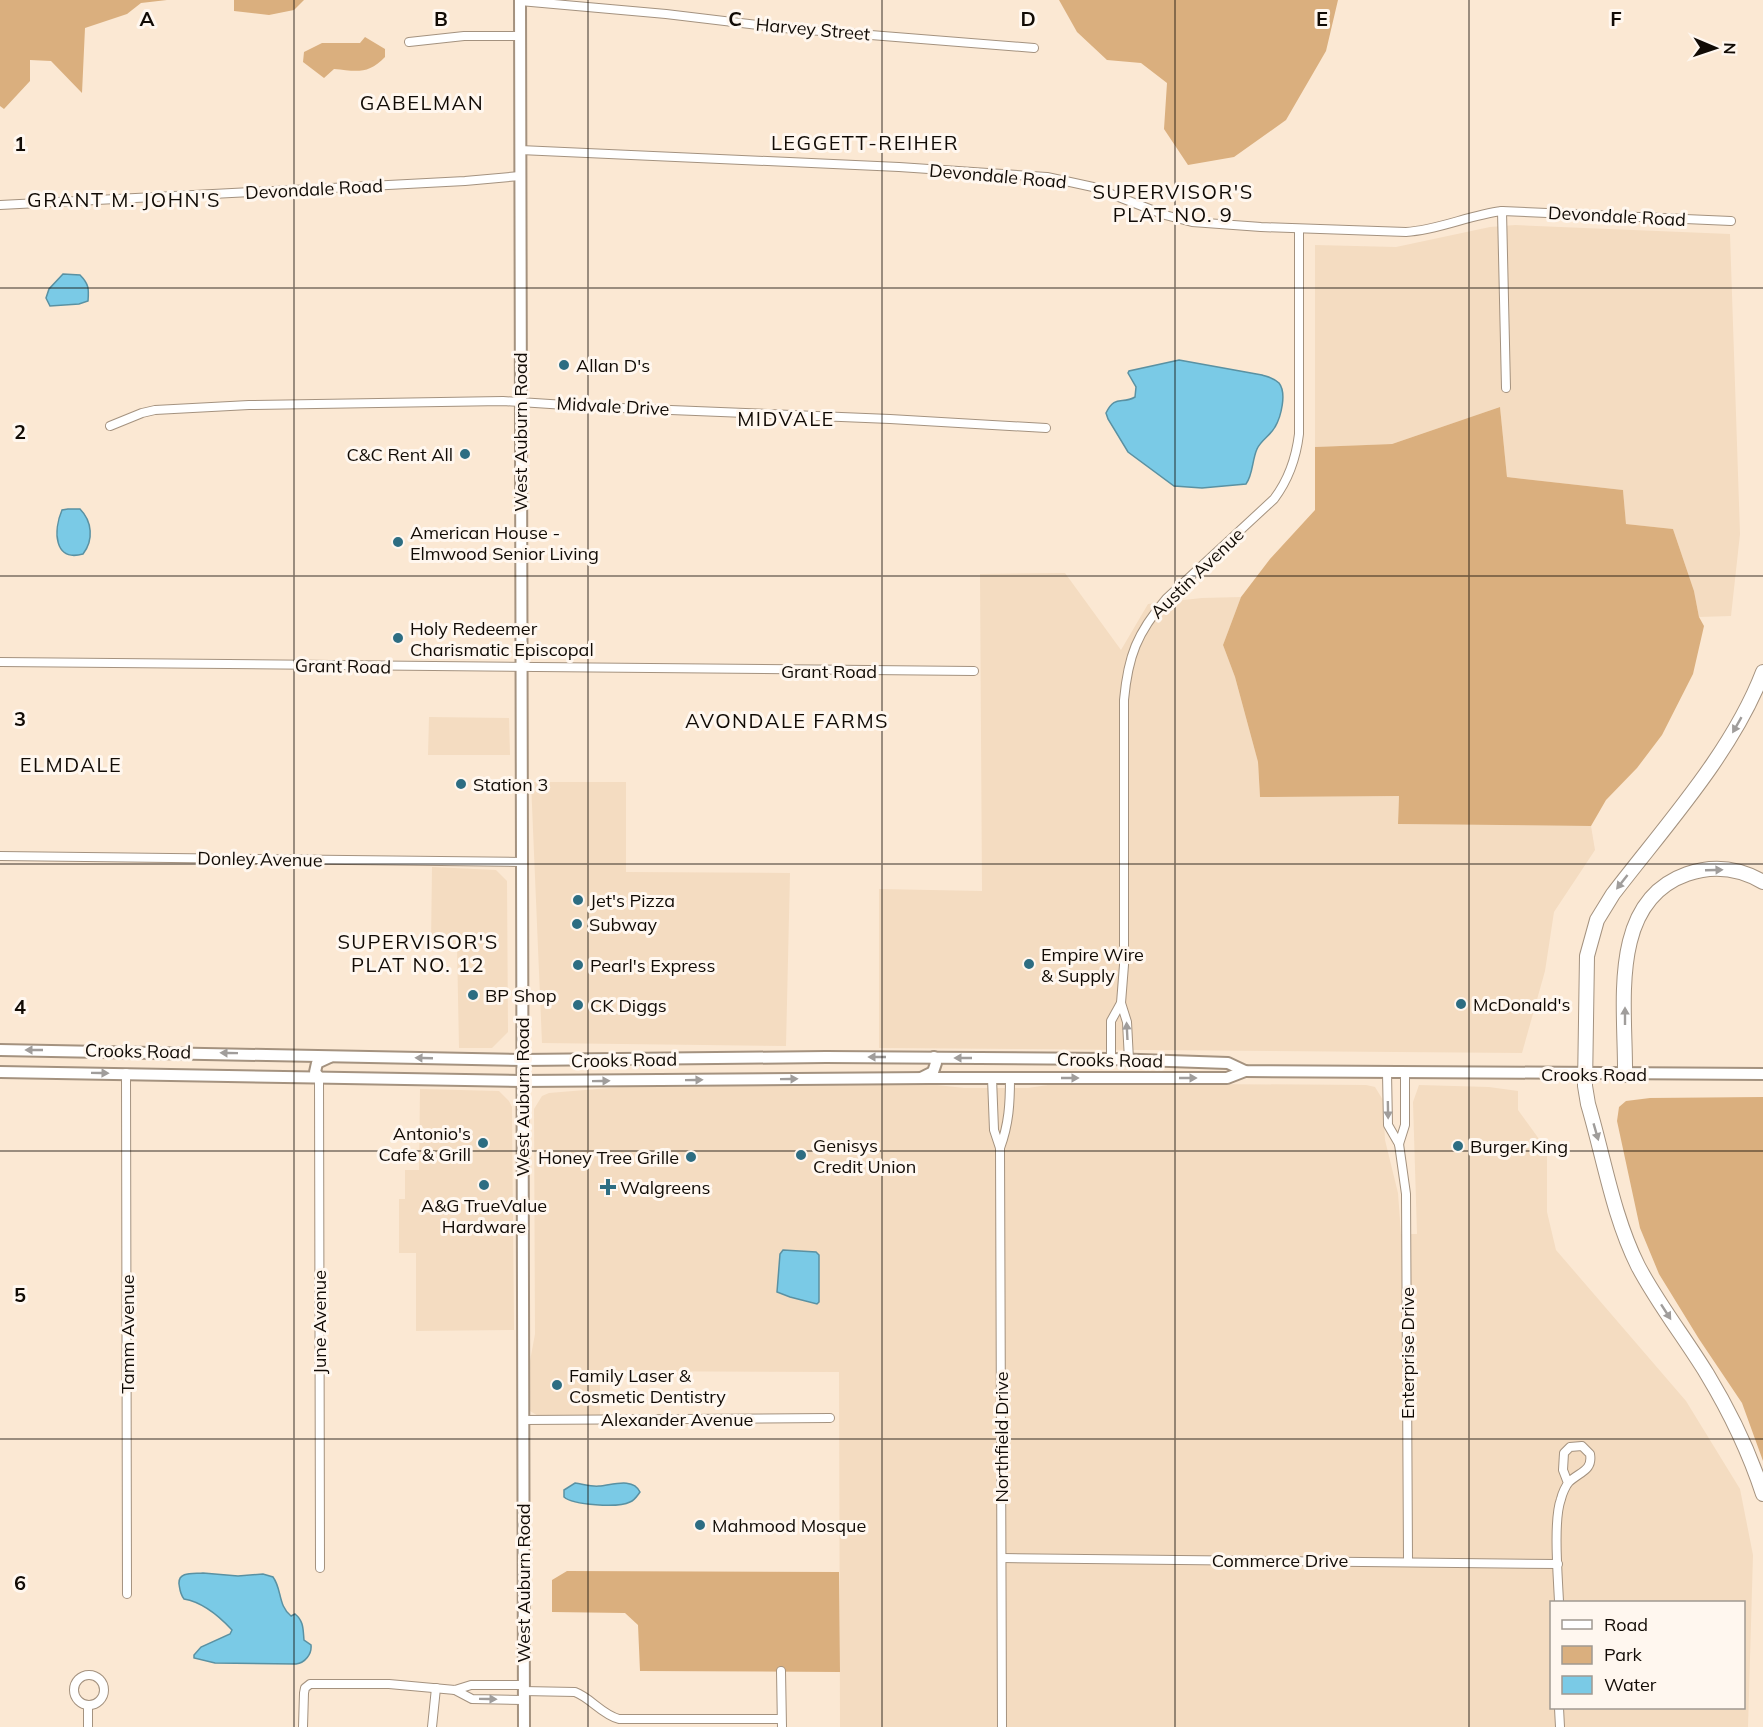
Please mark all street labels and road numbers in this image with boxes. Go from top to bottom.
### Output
street label: Harvey Street [755,13,871,45]
street label: Devondale Road [928,159,1068,193]
street label: Devondale Road [245,174,383,204]
street label: Devondale Road [1548,201,1686,231]
street label: West Auburn Road [509,352,532,512]
street label: Midvale Drive [556,392,670,420]
street label: Austin Avenue [1145,523,1249,623]
street label: Grant Road [295,654,391,678]
street label: Grant Road [781,660,877,683]
street label: Donley Avenue [197,846,323,872]
street label: West Auburn Road [511,1017,534,1177]
street label: Crooks Road [85,1039,191,1063]
street label: Crooks Road [571,1048,677,1072]
street label: Crooks Road [1057,1048,1163,1072]
street label: Crooks Road [1541,1063,1647,1086]
street label: June Avenue [308,1270,331,1374]
street label: Tamm Avenue [116,1274,139,1394]
street label: Enterprise Drive [1396,1287,1419,1419]
street label: Northfield Drive [990,1372,1013,1502]
street label: Alexander Avenue [601,1408,753,1431]
street label: West Auburn Road [512,1503,535,1663]
street label: Commerce Drive [1212,1549,1348,1572]

